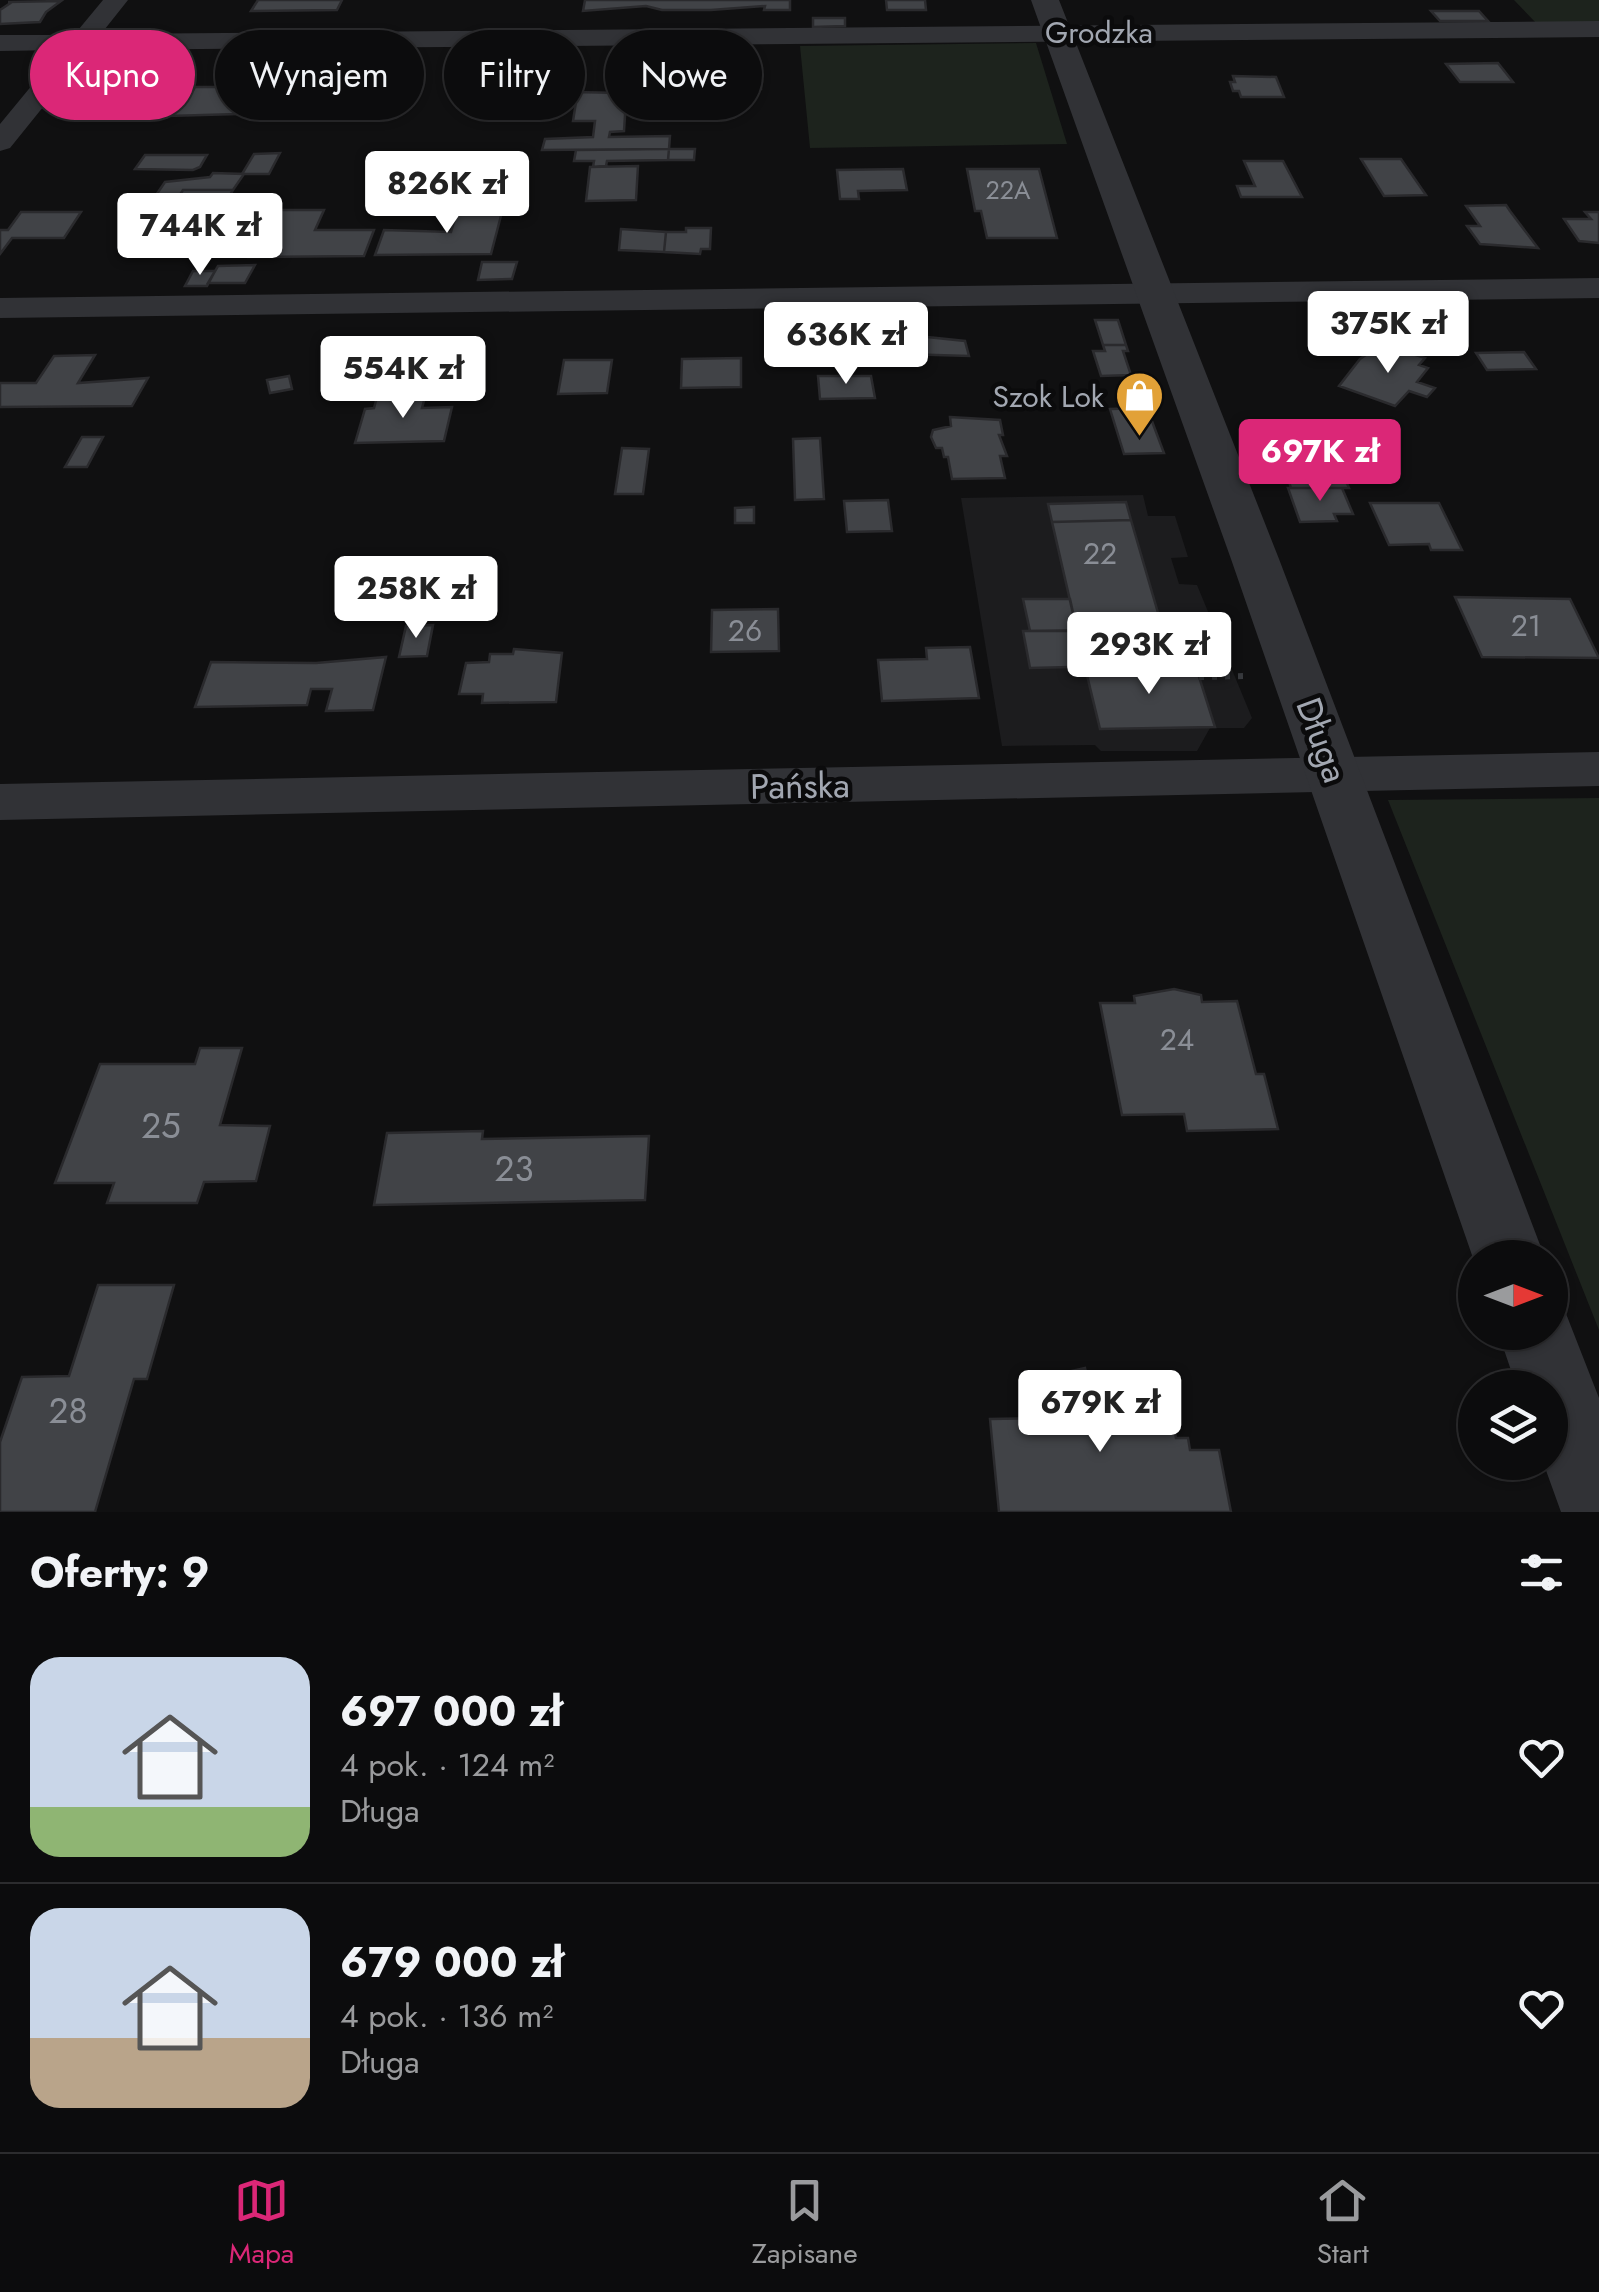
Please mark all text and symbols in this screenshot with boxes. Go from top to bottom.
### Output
street label: Grodzka [1045,11,1153,54]
chip: Kupno [30,30,195,120]
chip: Wynajem [215,30,424,120]
chip: Filtry [444,30,585,120]
chip: Nowe [605,30,762,120]
pin: 826K zł [355,151,539,236]
text: 826K zł [387,160,507,206]
house number: 22A [986,172,1031,208]
pin: 744K zł [108,193,292,278]
text: 744K zł [139,202,261,248]
pin: 375K zł [1296,291,1480,376]
text: 375K zł [1330,300,1446,346]
pin: 636K zł [754,302,938,387]
text: 636K zł [786,311,906,357]
pin: 554K zł [311,336,495,421]
text: 554K zł [343,345,463,391]
shop icon: Szok Lok [1113,370,1165,438]
place label: Szok Lok [993,375,1105,418]
pin: 697K zł [1228,419,1412,504]
text: 697K zł [1261,428,1379,474]
house number: 22 [1083,532,1117,575]
pin: 258K zł [324,556,508,641]
text: 258K zł [356,565,476,611]
house number: 21 [1511,604,1541,647]
house number: 26 [728,609,762,652]
pin: 293K zł [1057,612,1241,697]
text: 293K zł [1089,621,1209,667]
street label: Długa [1284,691,1360,789]
street label: Pańska [750,760,850,812]
house number: 24 [1160,1018,1194,1061]
house number: 25 [141,1101,181,1151]
house number: 23 [494,1144,534,1194]
north arrow [1458,1240,1568,1350]
map controls [1458,1240,1568,1480]
pin: 679K zł [1008,1370,1192,1455]
button: layers [1458,1370,1568,1480]
text: 679K zł [1040,1379,1160,1425]
house number: 28 [48,1386,88,1436]
text: Oferty: 9 [30,1542,210,1603]
icon: filters [1514,1545,1569,1600]
text: 697 000 zł [340,1681,562,1742]
icon: home [110,1697,230,1817]
icon: heart [1514,1730,1569,1785]
text: 4 pok. · 124 m² [340,1742,554,1788]
text: Długa [340,1788,420,1834]
text: 679 000 zł [340,1932,563,1993]
icon: home [110,1948,230,2068]
icon: heart [1514,1981,1569,2036]
text: 4 pok. · 136 m² [340,1993,553,2039]
text: Długa [340,2039,420,2085]
tab: Mapa [229,2173,294,2274]
tab: Zapisane [752,2173,858,2274]
tab: Start [1315,2173,1370,2274]

